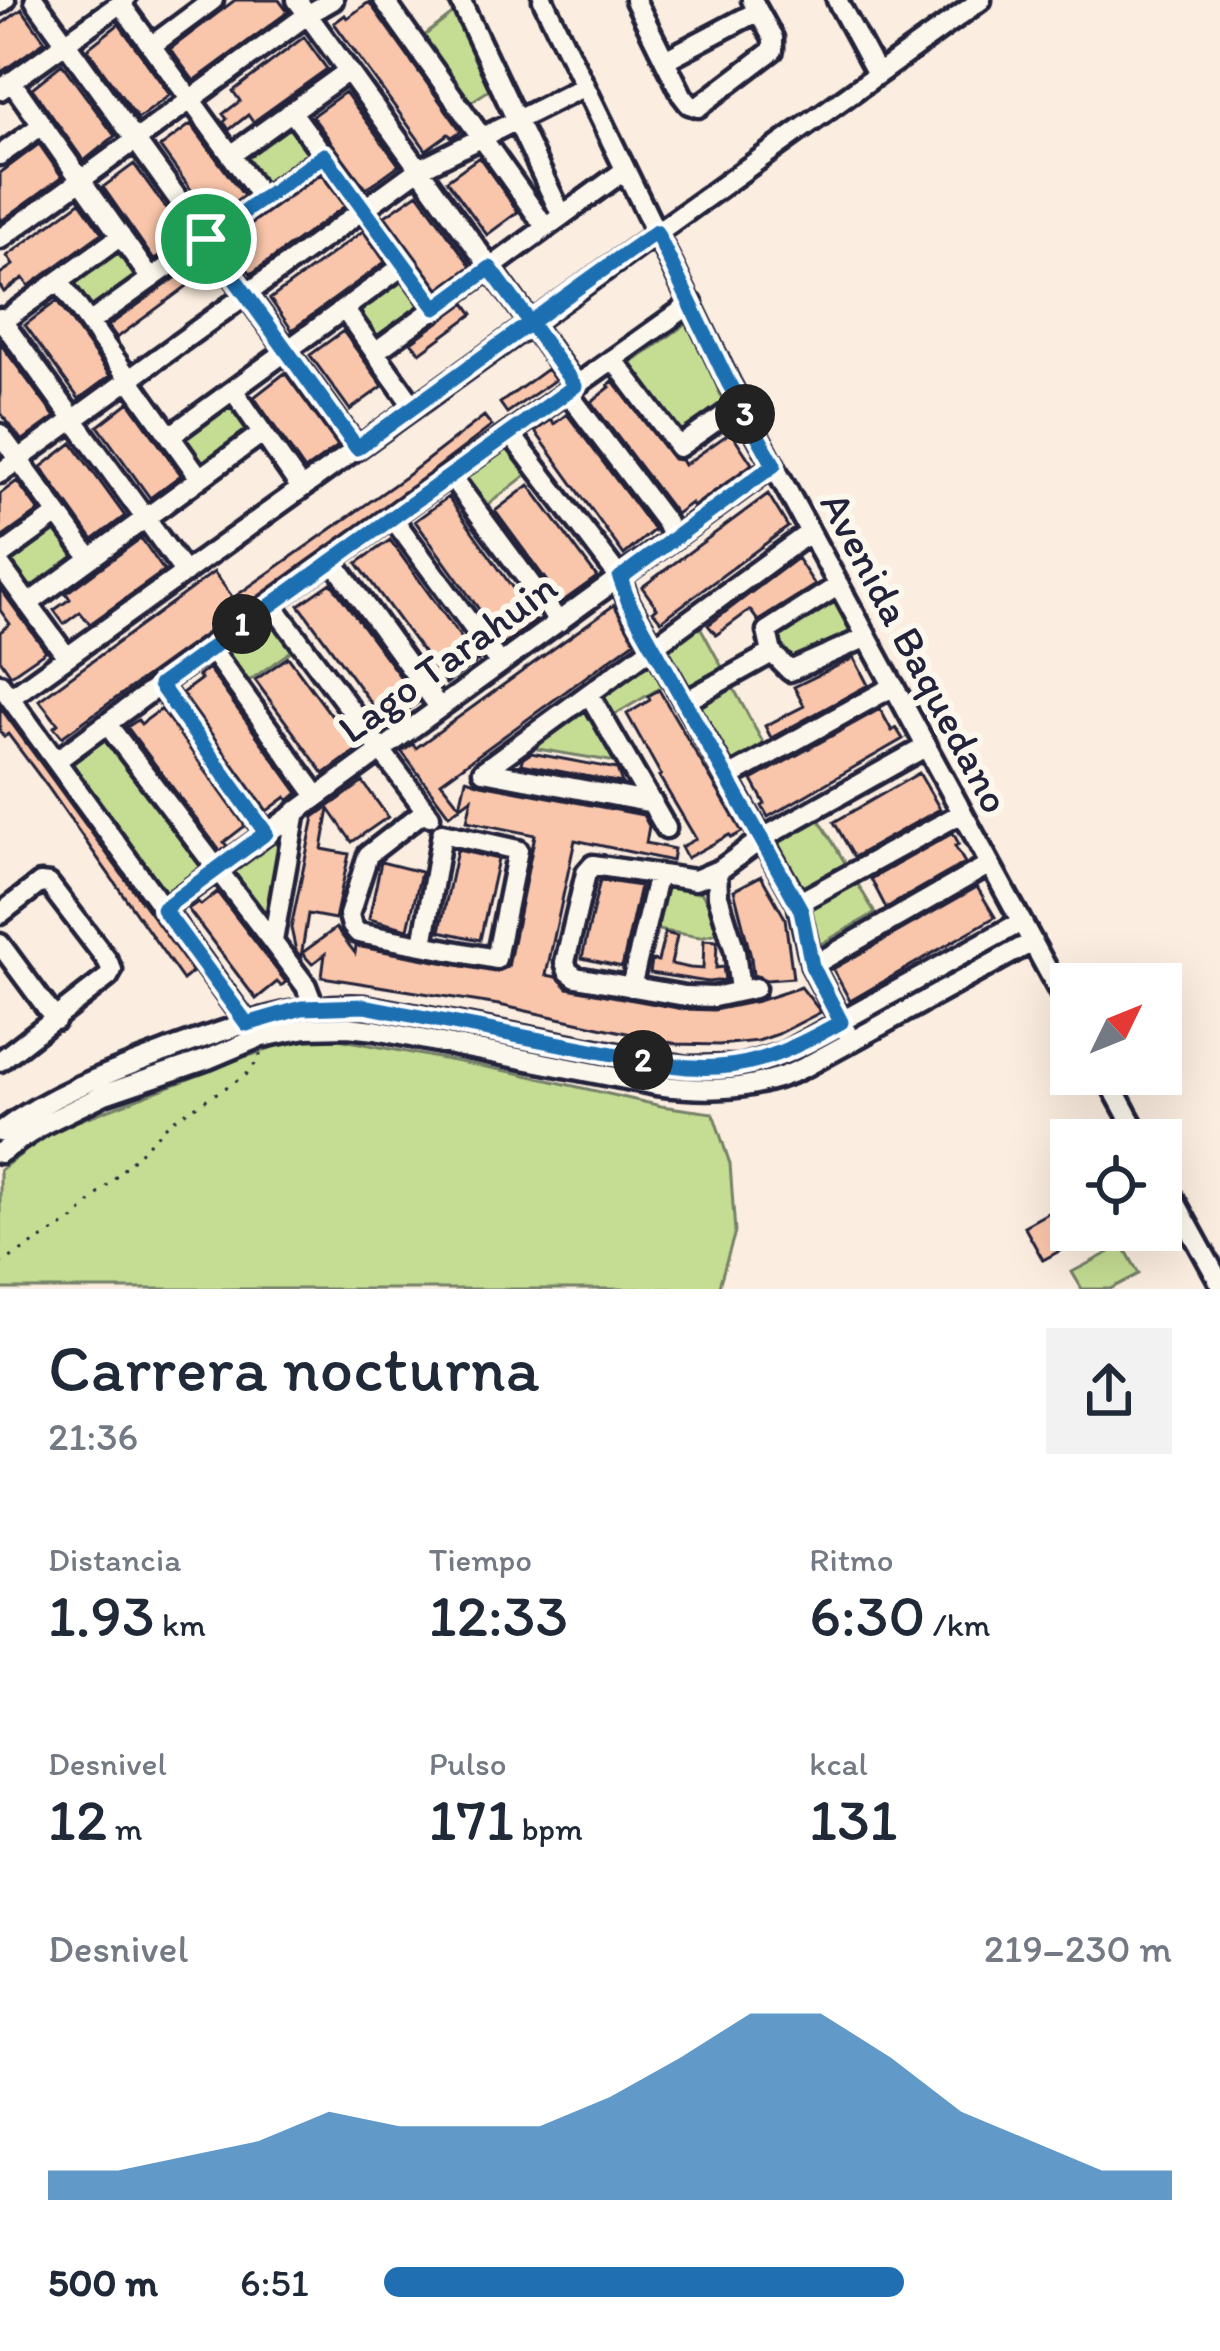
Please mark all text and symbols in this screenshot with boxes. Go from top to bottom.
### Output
pin [155,188,257,290]
icon: arrive [173,206,239,272]
pin: 3 [715,384,775,444]
text: 3 [736,394,754,433]
street label: Avenida Baquedano [809,483,1022,821]
street label: Lago Tarahuin [328,561,567,754]
pin: 1 [212,594,272,654]
text: 1 [234,604,250,643]
north arrow [1050,963,1182,1095]
map controls [1050,963,1182,1251]
pin: 2 [613,1030,673,1090]
text: 2 [634,1040,652,1079]
button: locate [1050,1119,1182,1251]
text: Carrera nocturna [48,1328,540,1408]
button: share [1046,1328,1172,1454]
text: 21:36 [48,1413,138,1460]
text: Distancia [48,1540,181,1579]
text: Tiempo [429,1540,532,1579]
text: Ritmo [809,1540,893,1579]
text: 1.93 [48,1579,155,1651]
text: 12:33 [429,1579,568,1651]
text: 6:30 [809,1579,925,1651]
text: km [155,1605,206,1644]
text: /km [925,1605,990,1644]
text: Desnivel [48,1744,167,1783]
text: Pulso [429,1744,507,1783]
text: kcal [809,1744,868,1783]
text: 12 [48,1783,107,1855]
text: 171 [429,1783,514,1855]
text: 131 [809,1783,898,1855]
text: m [107,1809,143,1848]
text: bpm [514,1809,583,1848]
text: Desnivel [48,1925,188,1972]
text: 219–230 m [984,1925,1172,1972]
text: 500 m [48,2259,158,2306]
text: 6:51 [240,2259,309,2306]

